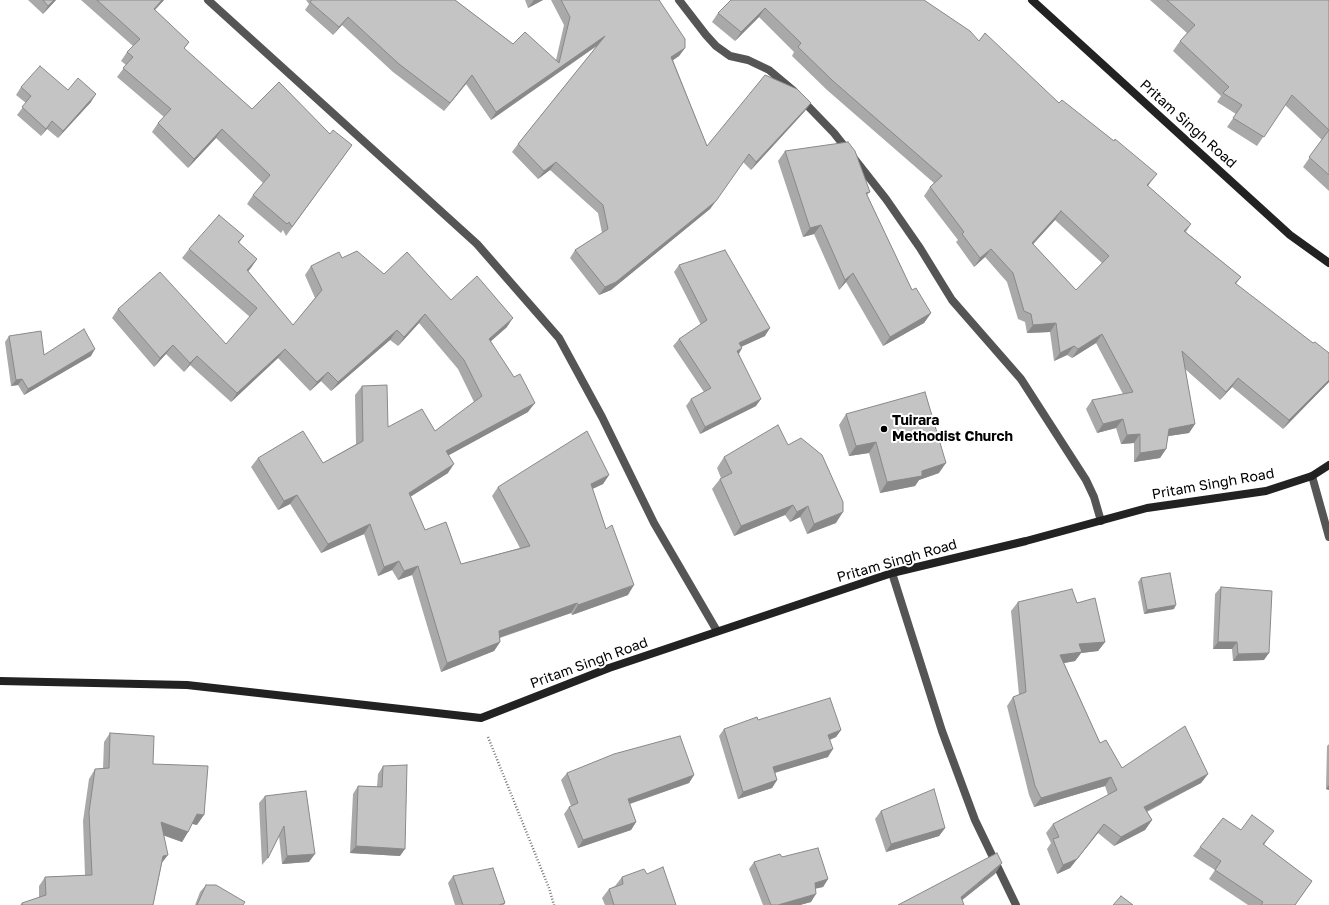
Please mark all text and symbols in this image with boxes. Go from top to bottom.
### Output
street label: Pritam Singh Road [1136,76,1240,172]
place label: Tuirara Methodist Church [892,413,1013,446]
marker: Tuirara Methodist Church [879,424,889,434]
street label: Pritam Singh Road [1150,465,1276,503]
street label: Pritam Singh Road [835,536,959,586]
street label: Pritam Singh Road [528,634,650,692]

